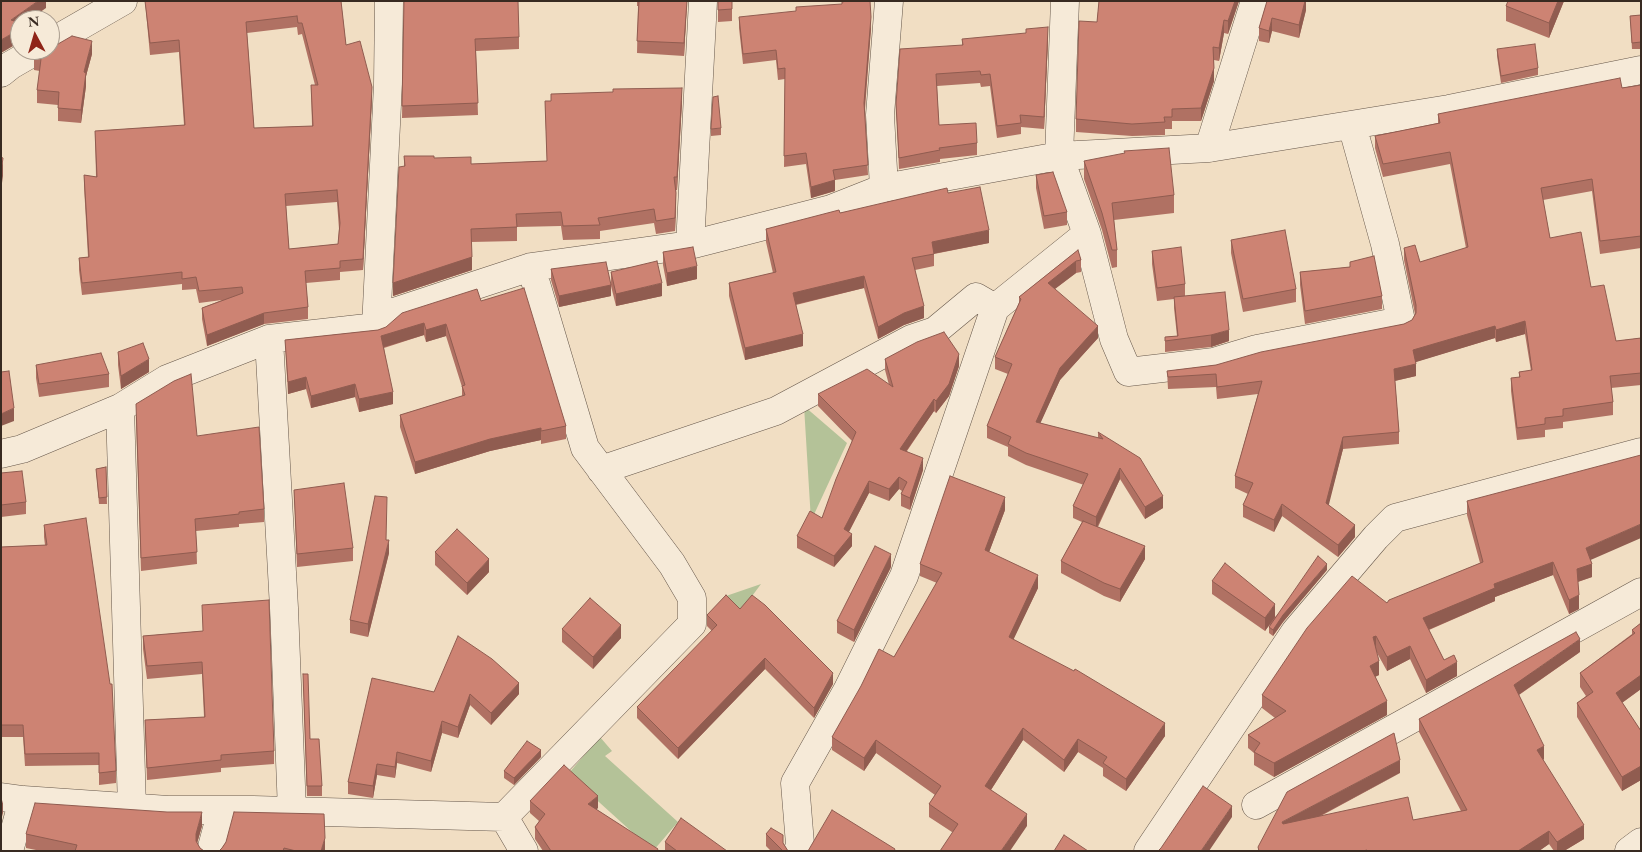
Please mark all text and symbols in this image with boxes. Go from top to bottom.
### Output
north arrow [10,10,60,60]
text: N [27,12,40,31]

